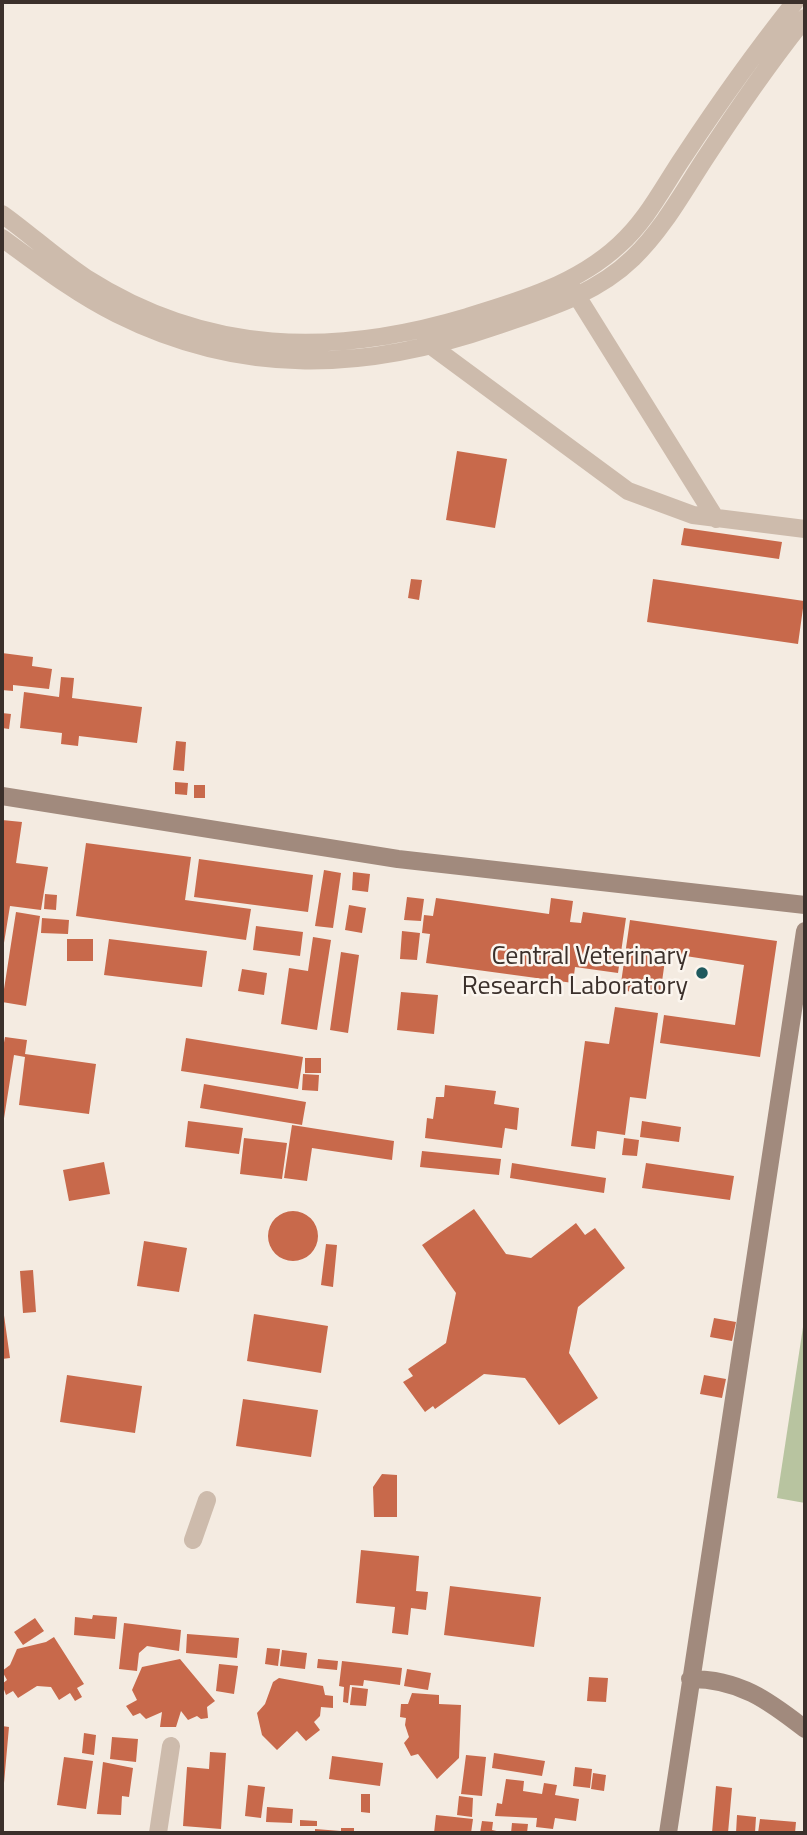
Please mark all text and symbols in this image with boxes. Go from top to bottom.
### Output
place label: Central Veterinary Research Laboratory [462,942,688,1004]
marker: Central Veterinary Research Laboratory [694,965,710,981]

